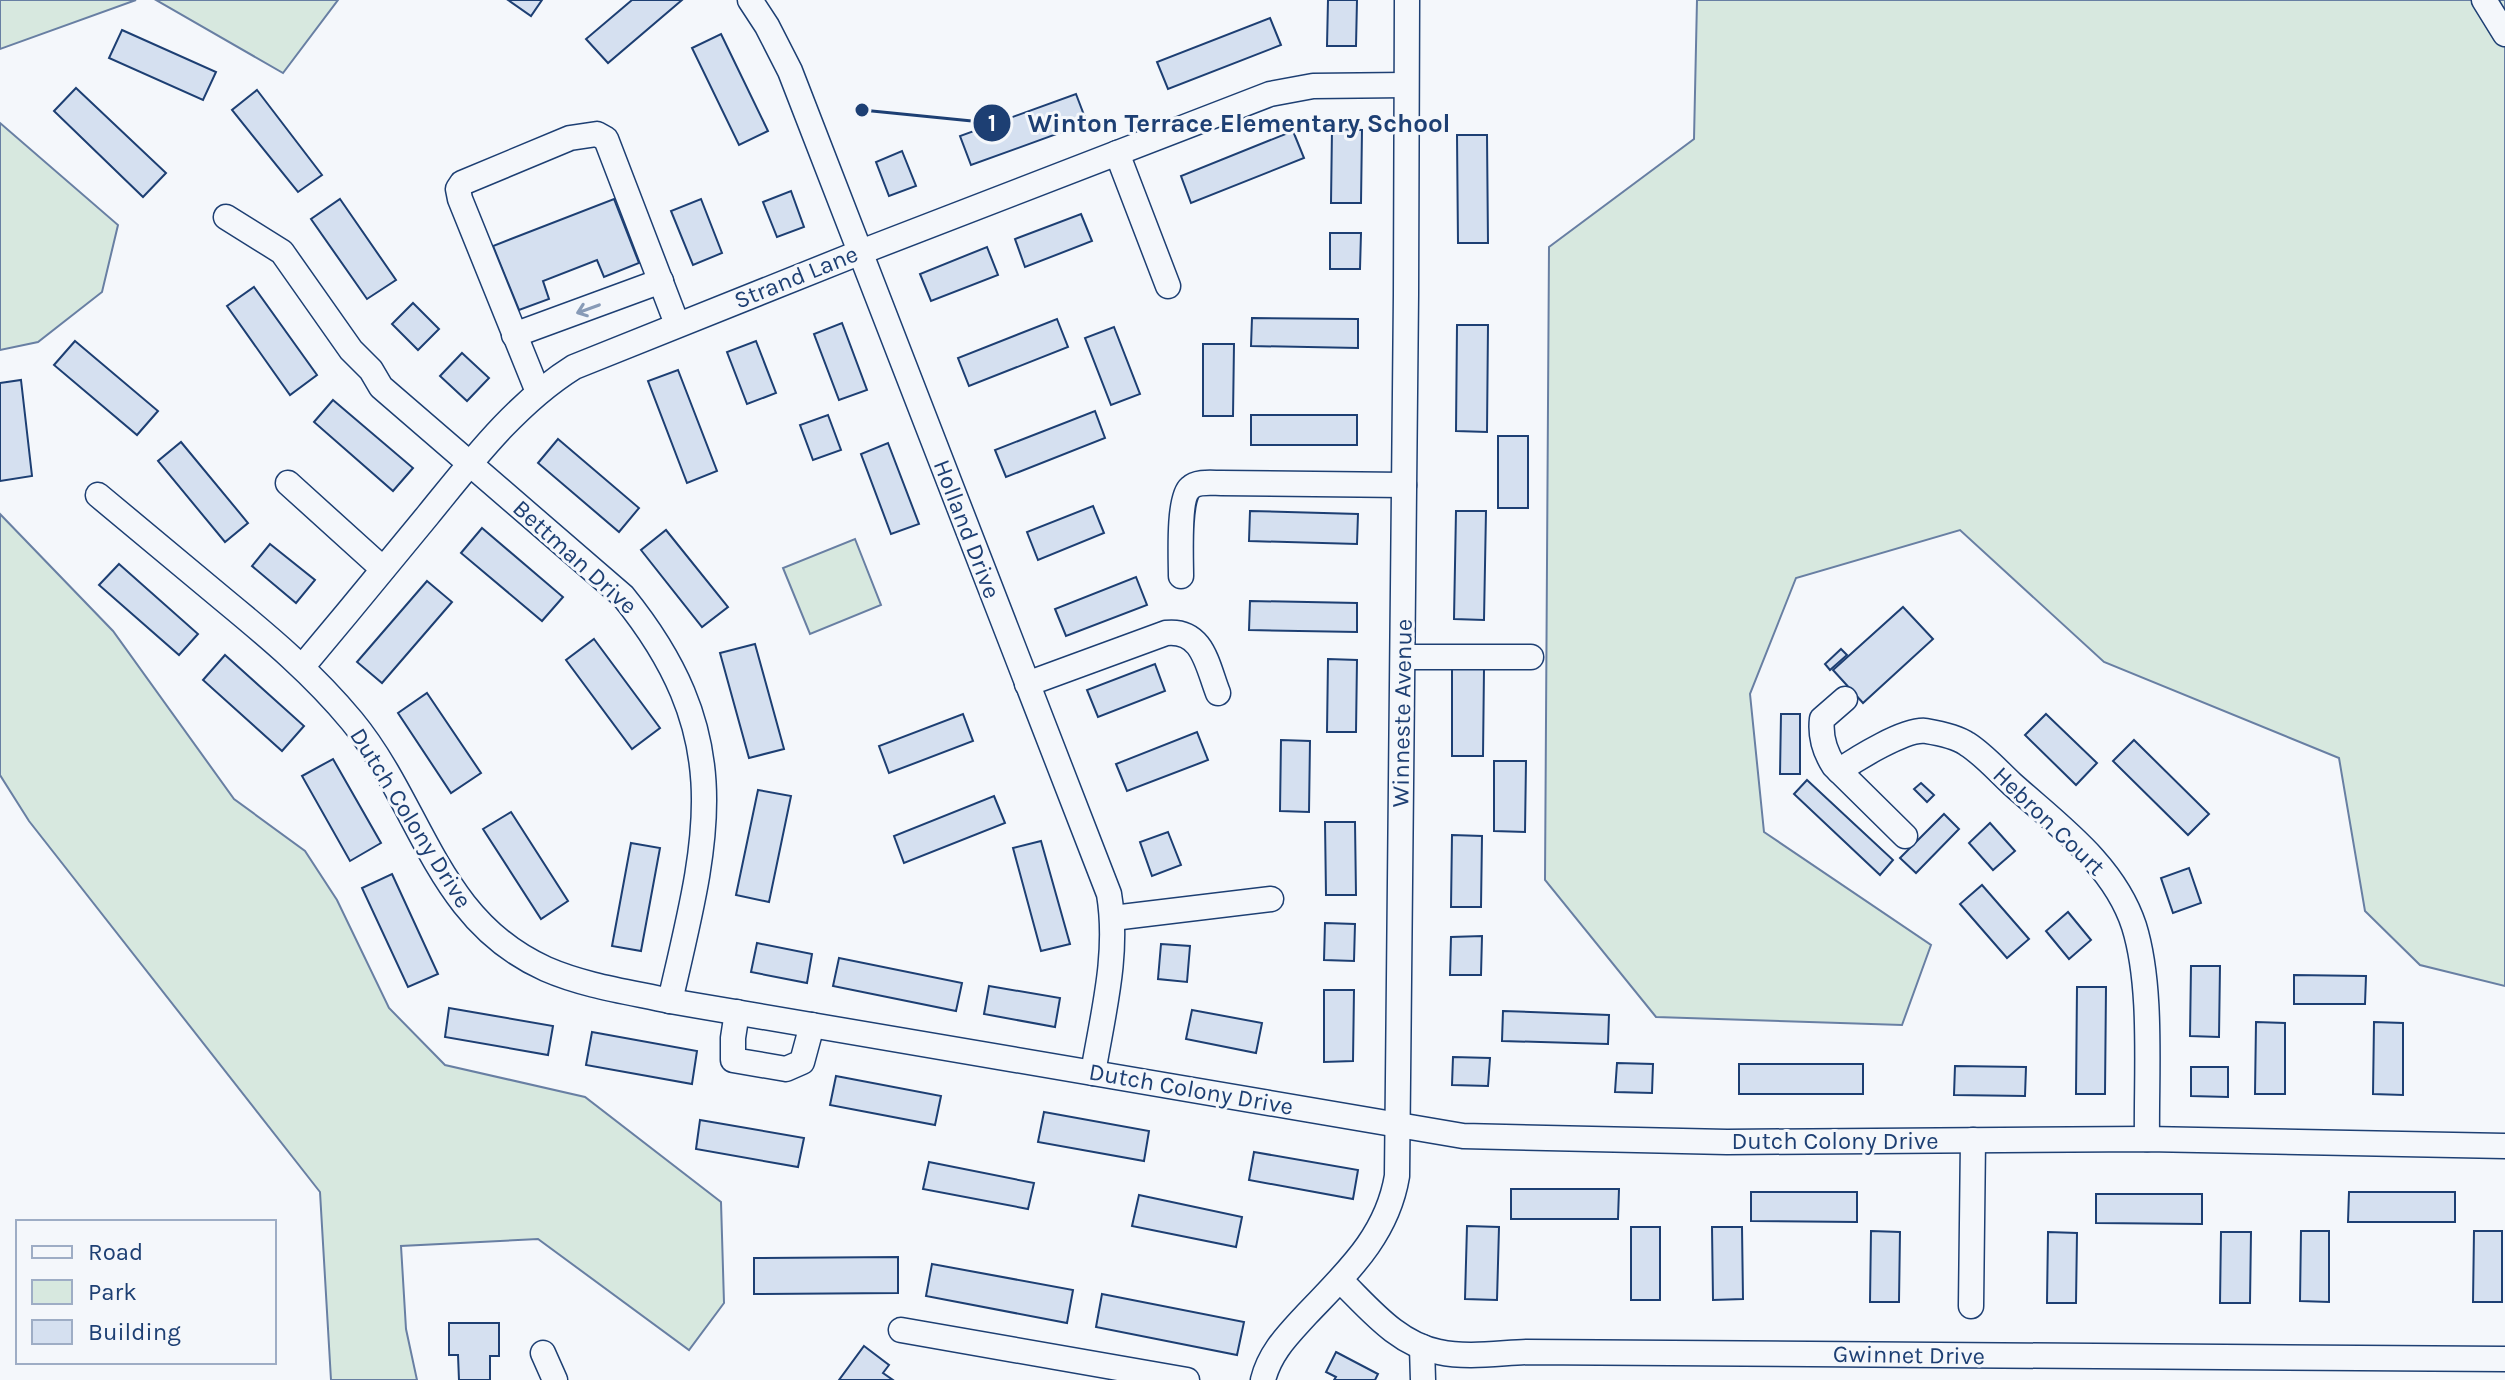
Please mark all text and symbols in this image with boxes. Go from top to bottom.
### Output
callout: Winton Terrace Elementary School [972,98,1467,148]
text: Winton Terrace Elementary School [1027,108,1451,139]
text: 1 [988,109,996,137]
street label: Strand Lane [730,239,862,315]
one-way arrow [576,303,601,317]
street label: Holland Drive [928,456,1006,602]
street label: Bettman Drive [507,494,643,620]
street label: Winneste Avenue [1386,618,1418,808]
street label: Dutch Colony Drive [344,723,478,913]
street label: Hebron Court [1987,761,2111,881]
street label: Dutch Colony Drive [1087,1057,1295,1121]
street label: Dutch Colony Drive [1731,1127,1939,1155]
legend [16,1220,276,1364]
text: Road [88,1238,143,1266]
text: Park [88,1278,137,1306]
text: Building [88,1318,181,1346]
street label: Gwinnet Drive [1833,1340,1985,1370]

